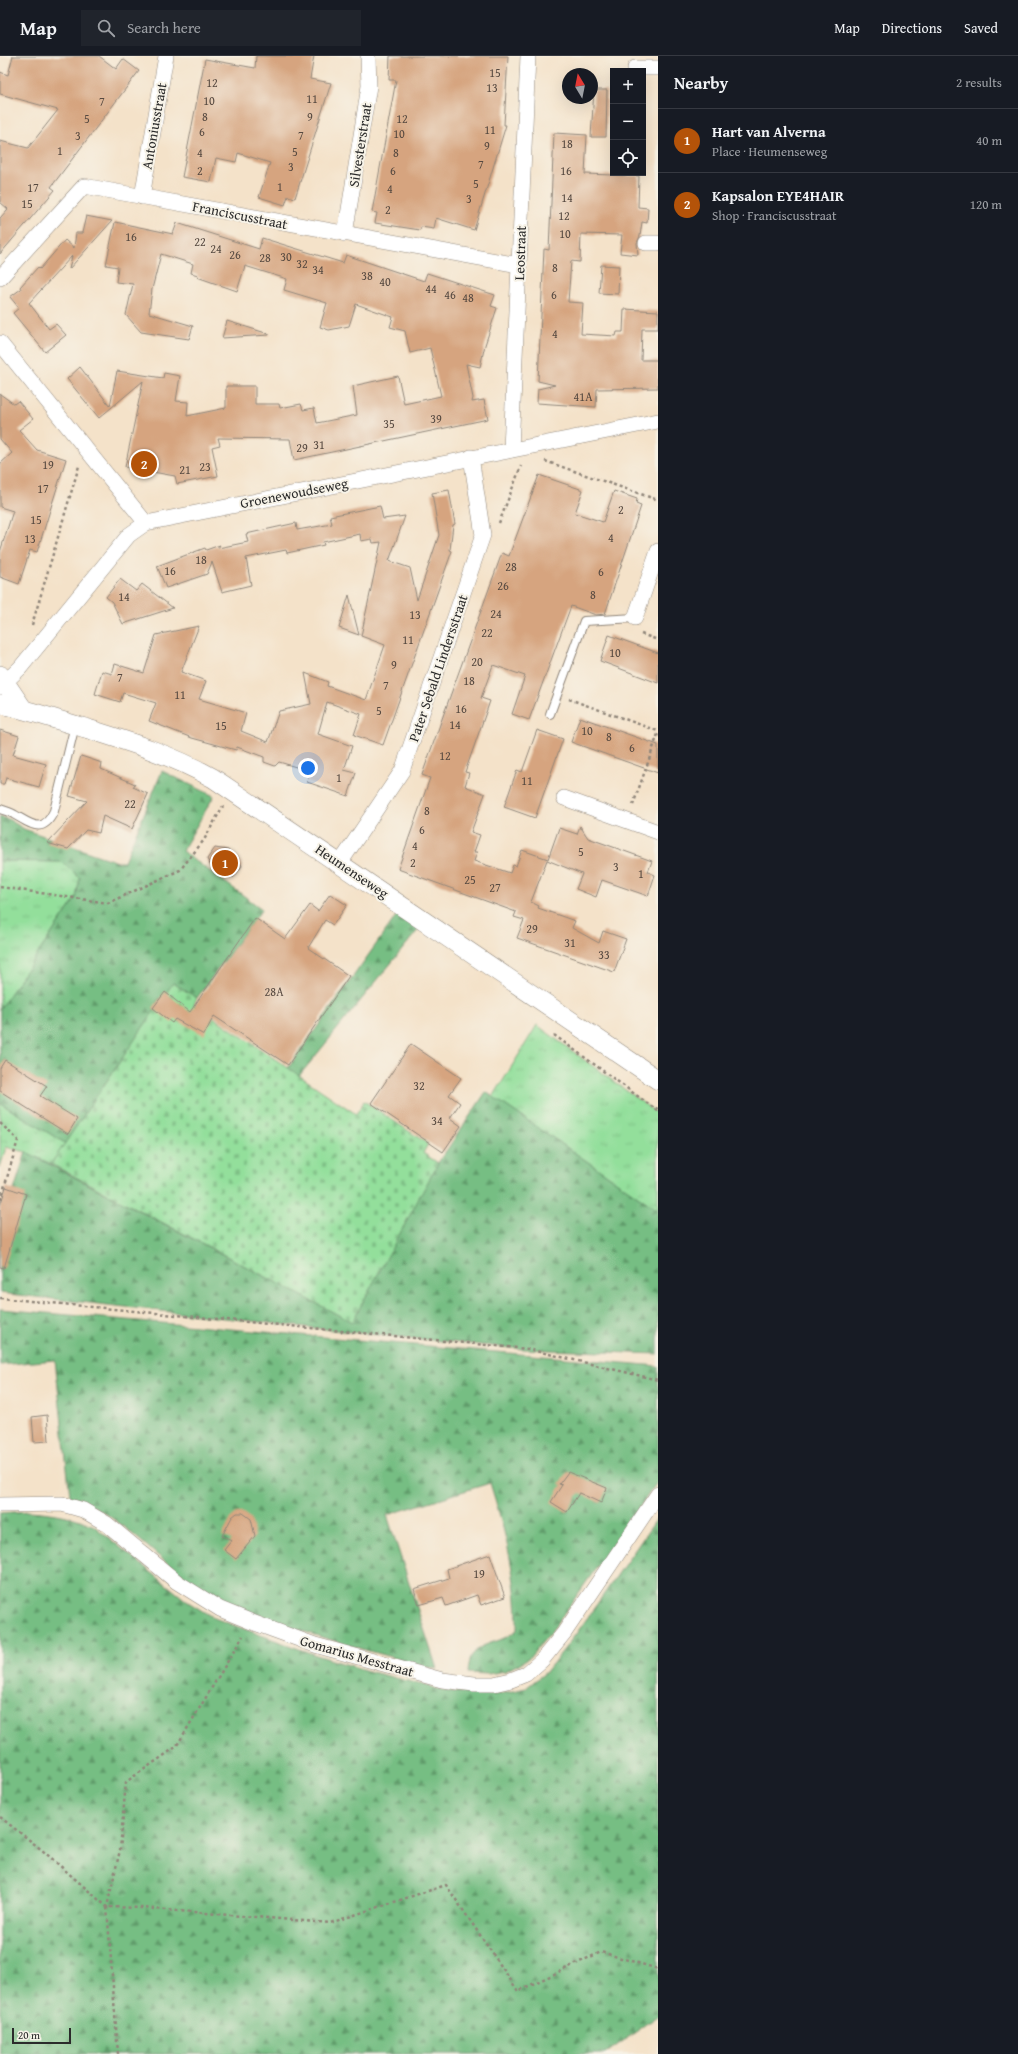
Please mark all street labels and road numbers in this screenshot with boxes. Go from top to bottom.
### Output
street label: Antoniusstraat [137,81,171,171]
street label: Silvesterstraat [343,101,377,189]
street label: Franciscusstraat [191,196,289,234]
street label: Leostraat [509,225,531,281]
street label: Groenewoudseweg [238,473,350,513]
street label: Pater Sebald Lindersstraat [403,592,473,744]
street label: Heumenseweg [311,839,393,903]
street label: Gomarius Messtraat [298,1630,416,1682]

